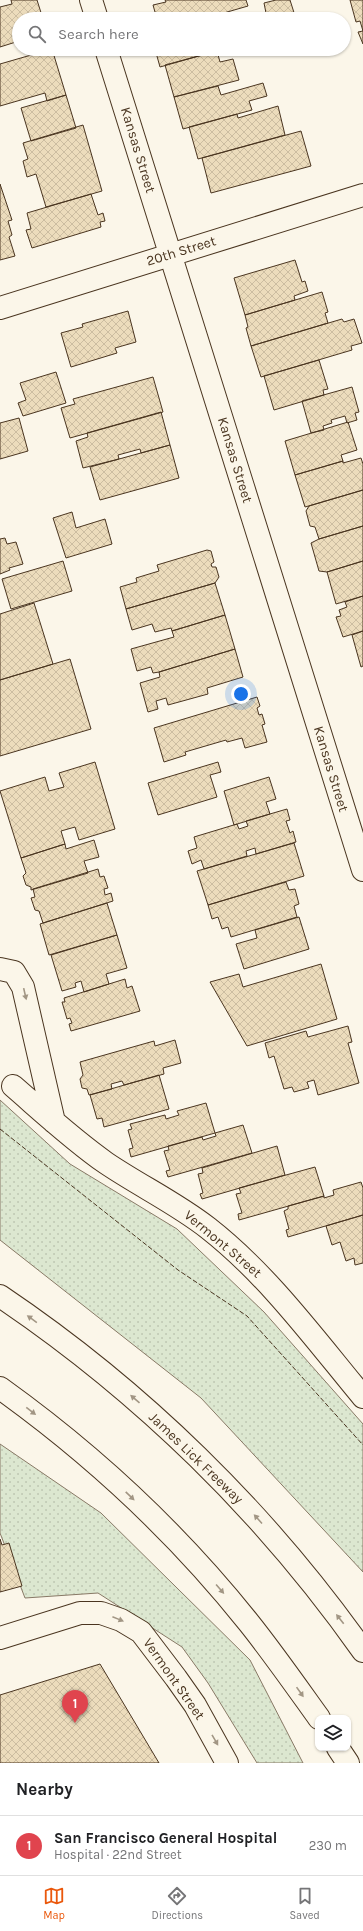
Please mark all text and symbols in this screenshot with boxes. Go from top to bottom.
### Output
search box [12,12,351,56]
icon: search [26,23,48,45]
text: Search here [58,25,139,43]
street label: Kansas Street [117,105,159,195]
street label: 20th Street [144,232,218,270]
street label: Kansas Street [214,415,256,505]
your location [231,684,251,704]
street label: Kansas Street [310,724,352,814]
one-way arrow [22,988,28,1000]
street label: Vermont Street [181,1207,265,1281]
one-way arrow [27,1315,38,1323]
one-way arrow [130,1395,139,1404]
one-way arrow [26,1407,37,1416]
street label: James Lick Freeway [145,1409,247,1508]
one-way arrow [125,1491,135,1500]
one-way arrow [253,1514,262,1524]
one-way arrow [216,1584,225,1595]
one-way arrow [336,1614,345,1625]
one-way arrow [112,1616,123,1622]
street label: Vermont Street [140,1635,208,1723]
one-way arrow [296,1686,304,1697]
pin: 1 [62,1690,88,1723]
map controls [315,1715,351,1751]
button: layers [315,1715,351,1751]
one-way arrow [211,1734,218,1746]
text: Nearby [16,1779,73,1799]
text: San Francisco General Hospital [54,1829,277,1847]
text: 1 [27,1838,31,1853]
text: 230 m [309,1838,347,1853]
text: Hospital · 22nd Street [54,1847,182,1862]
tab: Map [43,1885,65,1922]
tab: Directions [151,1885,203,1922]
tab: Saved [289,1885,320,1922]

